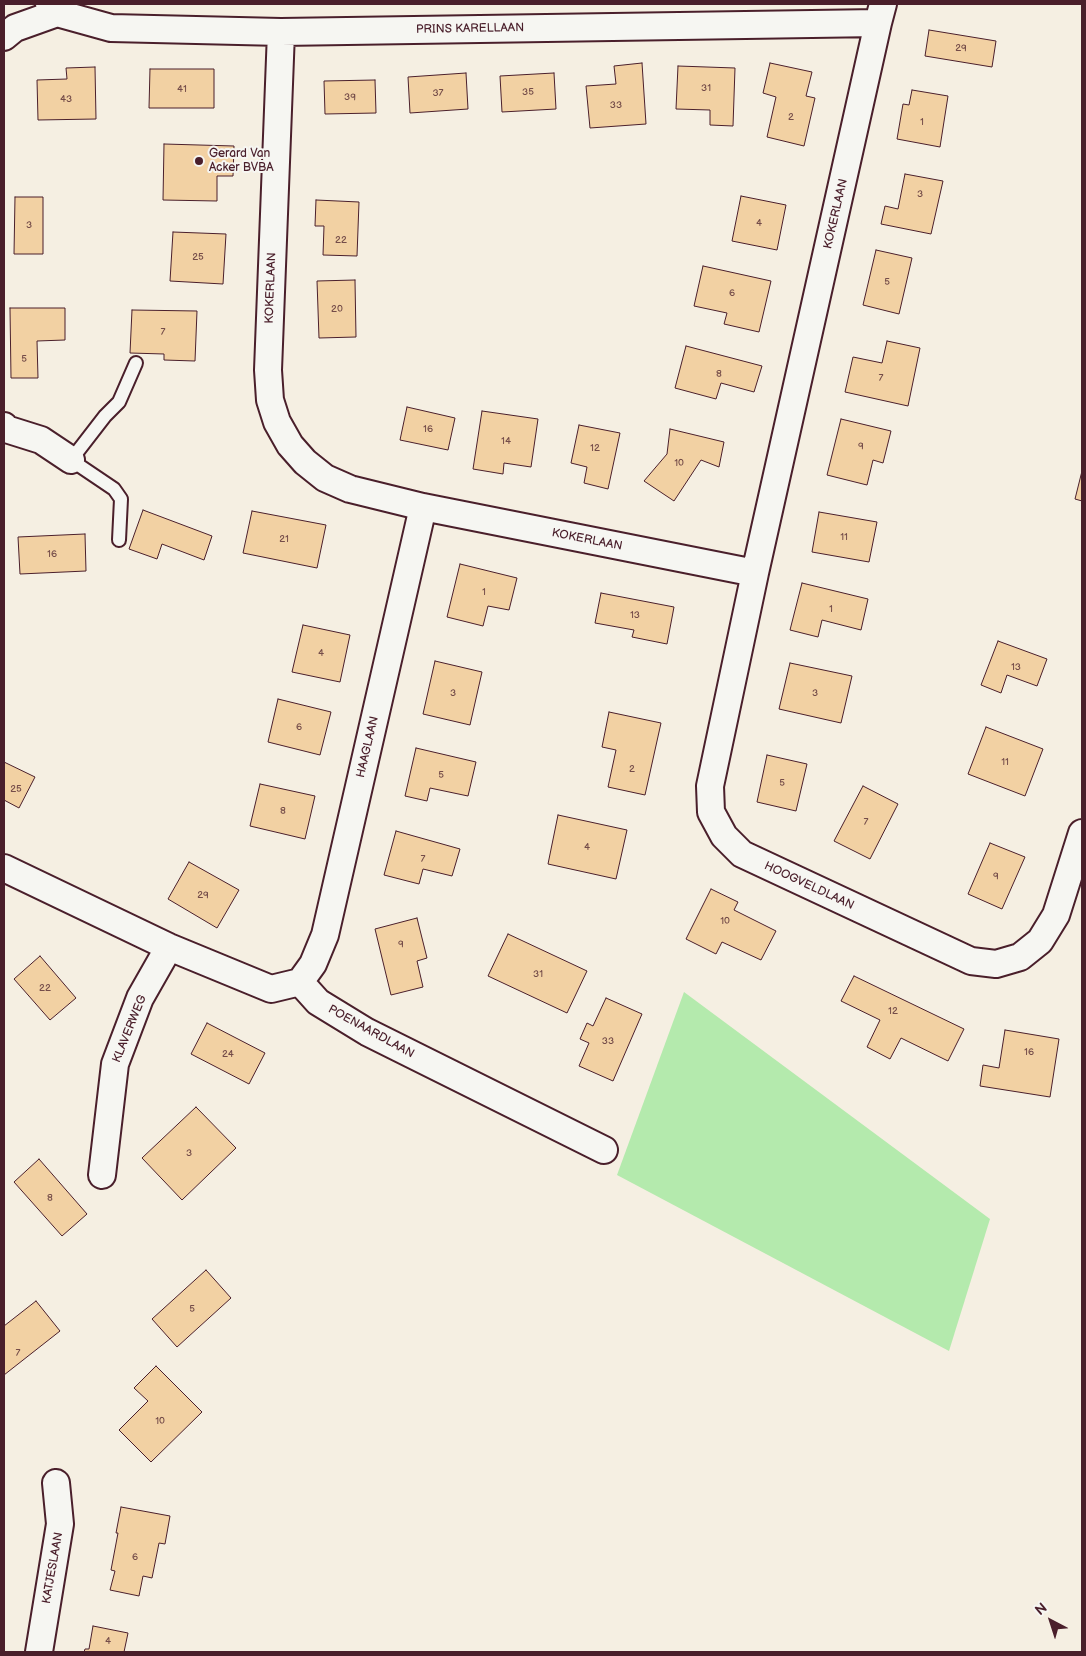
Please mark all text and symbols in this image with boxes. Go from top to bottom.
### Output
street label: PRINS KARELLAAN [416,21,524,37]
house number: 29 [955,42,967,54]
house number: 31 [701,82,711,94]
house number: 41 [177,83,187,95]
house number: 35 [522,86,534,98]
house number: 37 [432,87,444,99]
house number: 39 [344,91,356,103]
house number: 43 [60,93,72,105]
house number: 33 [610,99,622,111]
house number: 2 [788,111,794,123]
house number: 1 [920,116,924,128]
place label: Gerard Van Acker BVBA [209,147,274,175]
marker: Gerard Van Acker BVBA [193,155,205,167]
street label: KOKERLAAN [821,178,851,250]
house number: 3 [917,188,923,200]
house number: 4 [756,217,762,229]
house number: 3 [26,219,32,231]
house number: 22 [335,234,347,246]
house number: 25 [192,251,204,263]
street label: KOKERLAAN [263,252,279,324]
house number: 5 [884,276,890,288]
house number: 6 [729,287,735,299]
house number: 20 [331,303,343,315]
house number: 7 [161,326,165,338]
house number: 5 [21,353,27,365]
house number: 8 [716,368,722,380]
house number: 7 [879,372,883,384]
house number: 16 [423,423,433,435]
house number: 14 [501,435,511,447]
house number: 9 [858,440,864,452]
house number: 12 [590,442,600,454]
house number: 10 [674,457,684,469]
street label: KOKERLAAN [551,526,623,554]
house number: 11 [840,531,848,543]
house number: 21 [279,533,289,545]
house number: 16 [47,548,57,560]
house number: 1 [482,586,486,598]
house number: 1 [829,603,833,615]
house number: 13 [630,609,640,621]
house number: 4 [318,647,324,659]
house number: 13 [1011,661,1021,673]
house number: 3 [450,687,456,699]
house number: 3 [812,687,818,699]
street label: HAAGLAAN [354,715,382,779]
house number: 6 [296,721,302,733]
house number: 11 [1001,756,1009,768]
house number: 2 [629,763,635,775]
house number: 5 [438,769,444,781]
house number: 5 [779,777,785,789]
house number: 25 [10,783,22,795]
house number: 8 [280,805,286,817]
house number: 7 [864,816,868,828]
house number: 4 [584,841,590,853]
house number: 7 [421,853,425,865]
street label: HOOGVELDLAAN [762,859,856,913]
house number: 9 [993,870,999,882]
house number: 29 [197,889,209,901]
house number: 10 [720,915,730,927]
house number: 9 [398,938,404,950]
house number: 31 [533,968,543,980]
house number: 22 [39,982,51,994]
street label: KLAVERWEG [110,993,150,1065]
street label: POENAARDLAAN [325,1002,417,1062]
house number: 12 [888,1005,898,1017]
house number: 33 [602,1035,614,1047]
house number: 16 [1024,1046,1034,1058]
house number: 24 [222,1048,234,1060]
house number: 3 [186,1147,192,1159]
house number: 8 [47,1192,53,1204]
house number: 5 [189,1303,195,1315]
house number: 7 [16,1347,20,1359]
house number: 10 [155,1415,165,1427]
street label: KATJESLAAN [40,1531,66,1605]
house number: 6 [132,1551,138,1563]
north arrow [1026,1596,1076,1646]
text: N [1032,1599,1051,1619]
house number: 4 [105,1635,111,1647]

